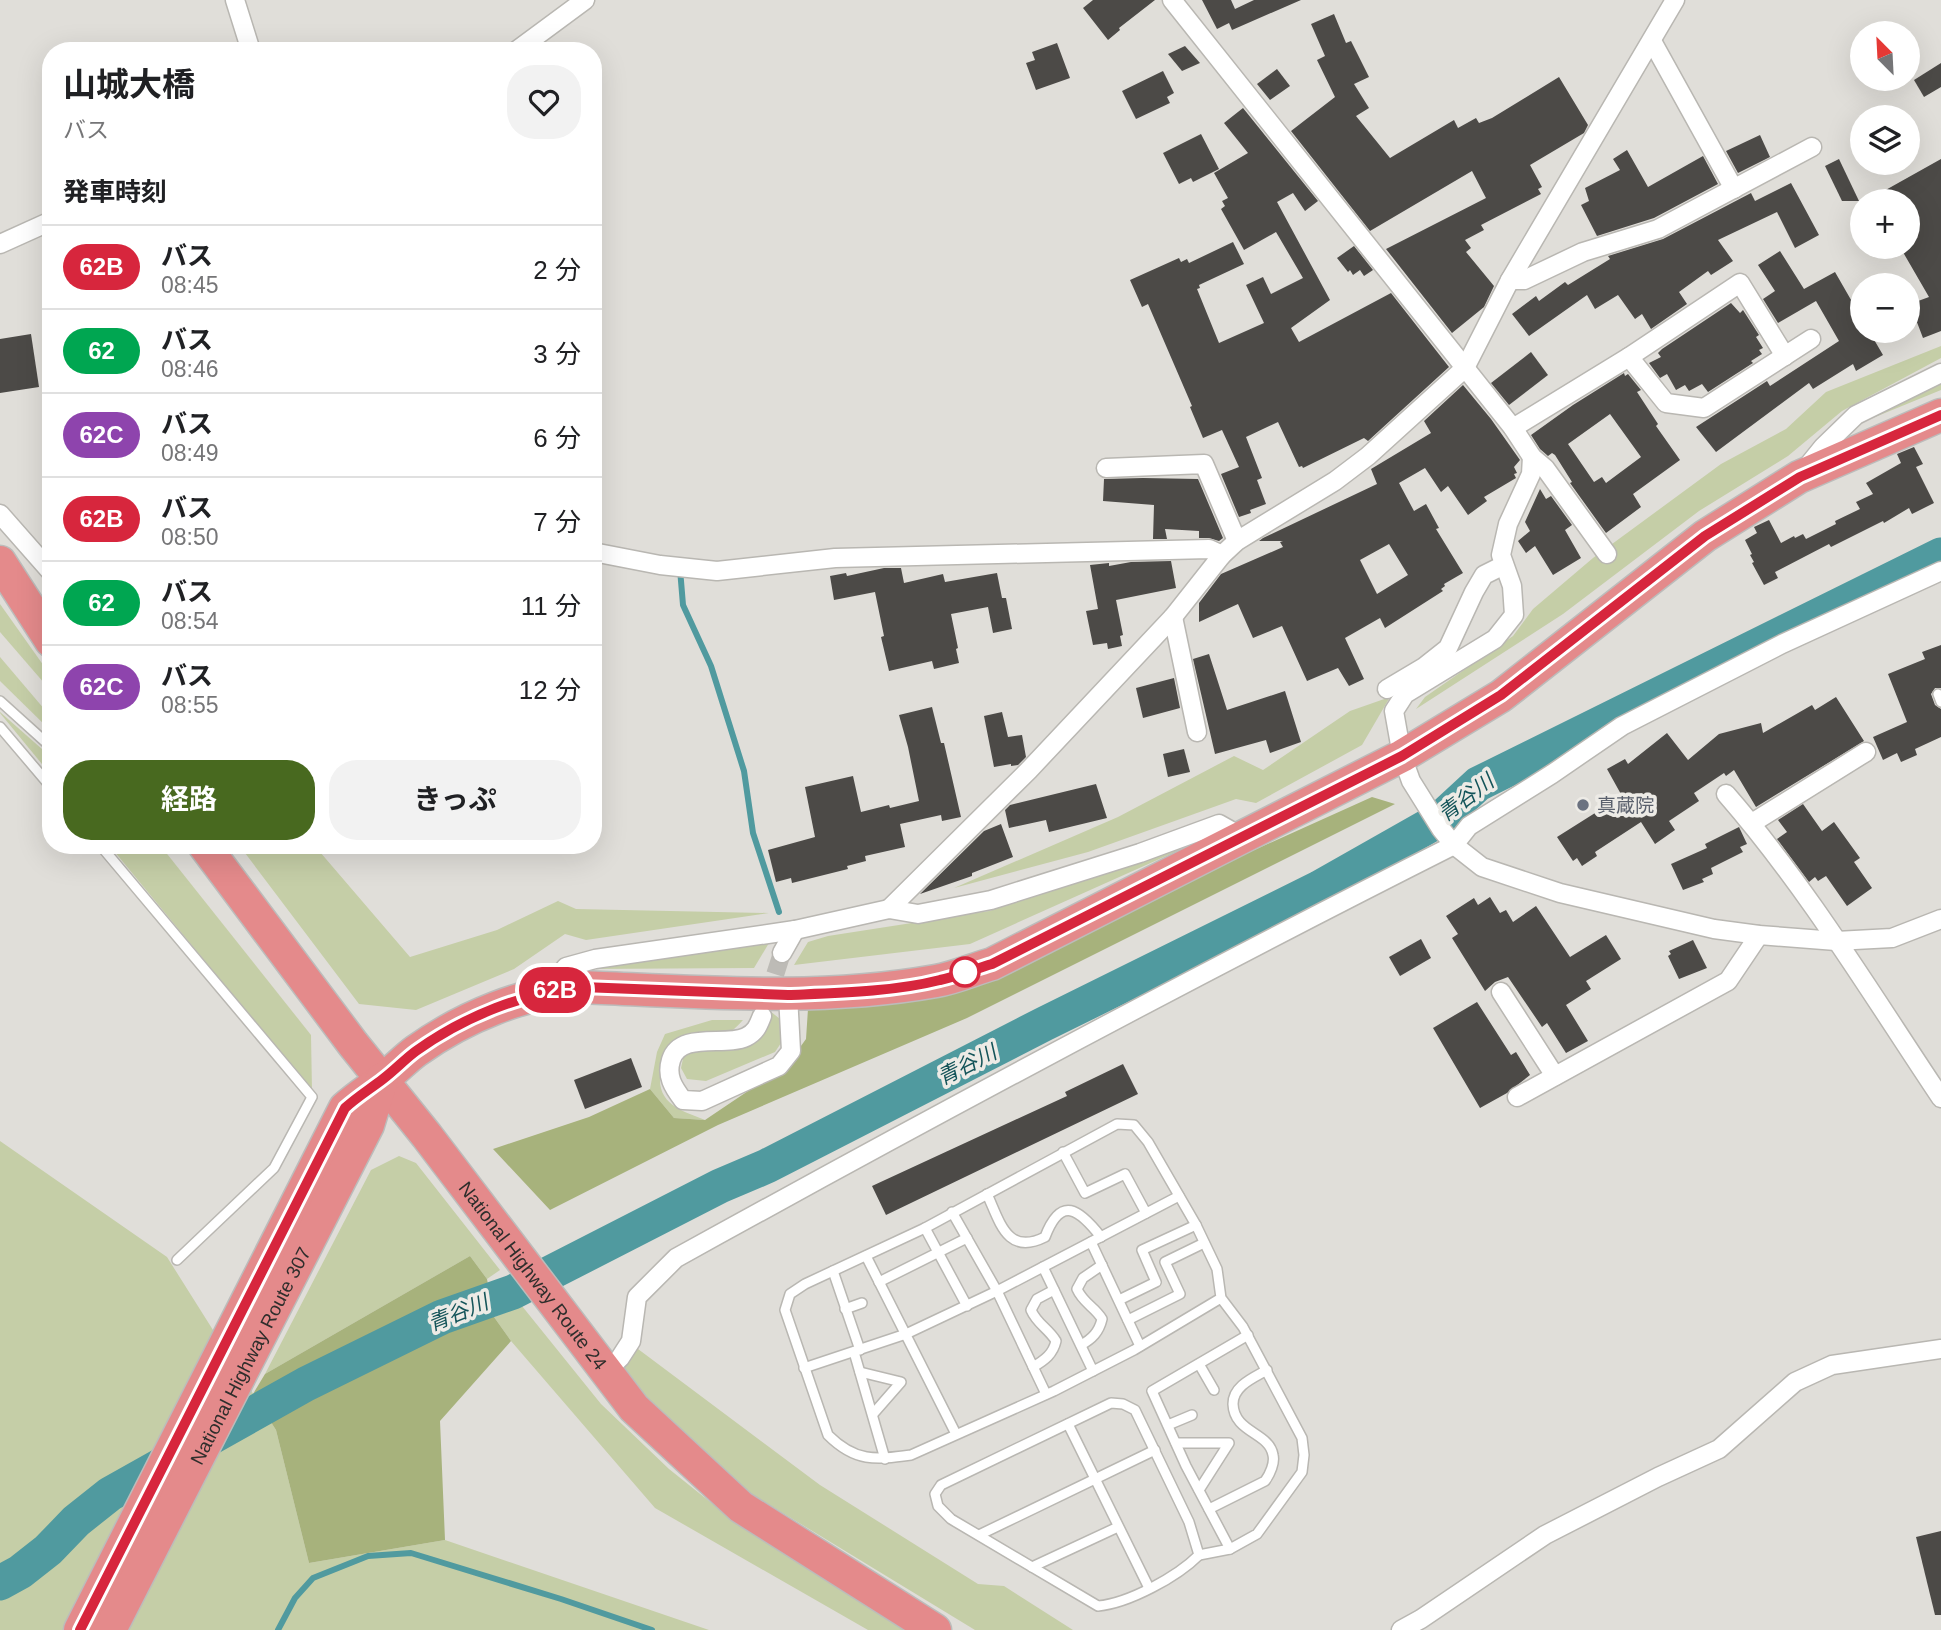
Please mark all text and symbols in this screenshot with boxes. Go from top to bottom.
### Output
north arrow [1850,21,1920,91]
map controls [1850,21,1920,343]
button: heart [507,65,581,139]
text: 山城大橋 [63,66,195,103]
button: layers [1850,105,1920,175]
text: バス [63,117,109,143]
text: 発車時刻 [63,177,167,207]
button: + [1850,189,1920,259]
text: バス [161,241,213,271]
text: 62B [79,253,124,280]
text: 2 分 [533,255,581,285]
text: 08:45 [161,272,219,298]
button: − [1850,273,1920,343]
text: バス [161,325,213,355]
text: 62 [88,337,115,364]
text: 3 分 [533,339,581,369]
text: 08:46 [161,356,219,382]
text: バス [161,409,213,439]
text: 62C [79,421,124,448]
text: 6 分 [533,423,581,453]
text: 08:49 [161,440,219,466]
text: バス [161,493,213,523]
text: 62B [79,505,124,532]
text: 7 分 [533,507,581,537]
text: 08:50 [161,524,219,550]
text: バス [161,577,213,607]
text: 62 [88,589,115,616]
text: 11 分 [521,591,581,621]
text: 08:54 [161,608,219,634]
text: バス [161,661,213,691]
text: 62C [79,673,124,700]
text: 12 分 [519,675,581,705]
text: 08:55 [161,692,219,718]
button: 経路 [63,760,315,840]
button: きっぷ [329,760,581,840]
water label: 青谷川 [1434,768,1499,826]
place label: 真蔵院 [1597,795,1654,816]
marker: 真蔵院 [1575,797,1591,813]
unlabelled marker [950,957,980,987]
line badge: 62B [515,967,595,1013]
text: 62B [533,976,577,1003]
water label: 青谷川 [933,1039,1002,1089]
street label: National Highway Route 24 [455,1178,611,1374]
street label: National Highway Route 307 [186,1244,315,1468]
water label: 青谷川 [424,1289,493,1335]

